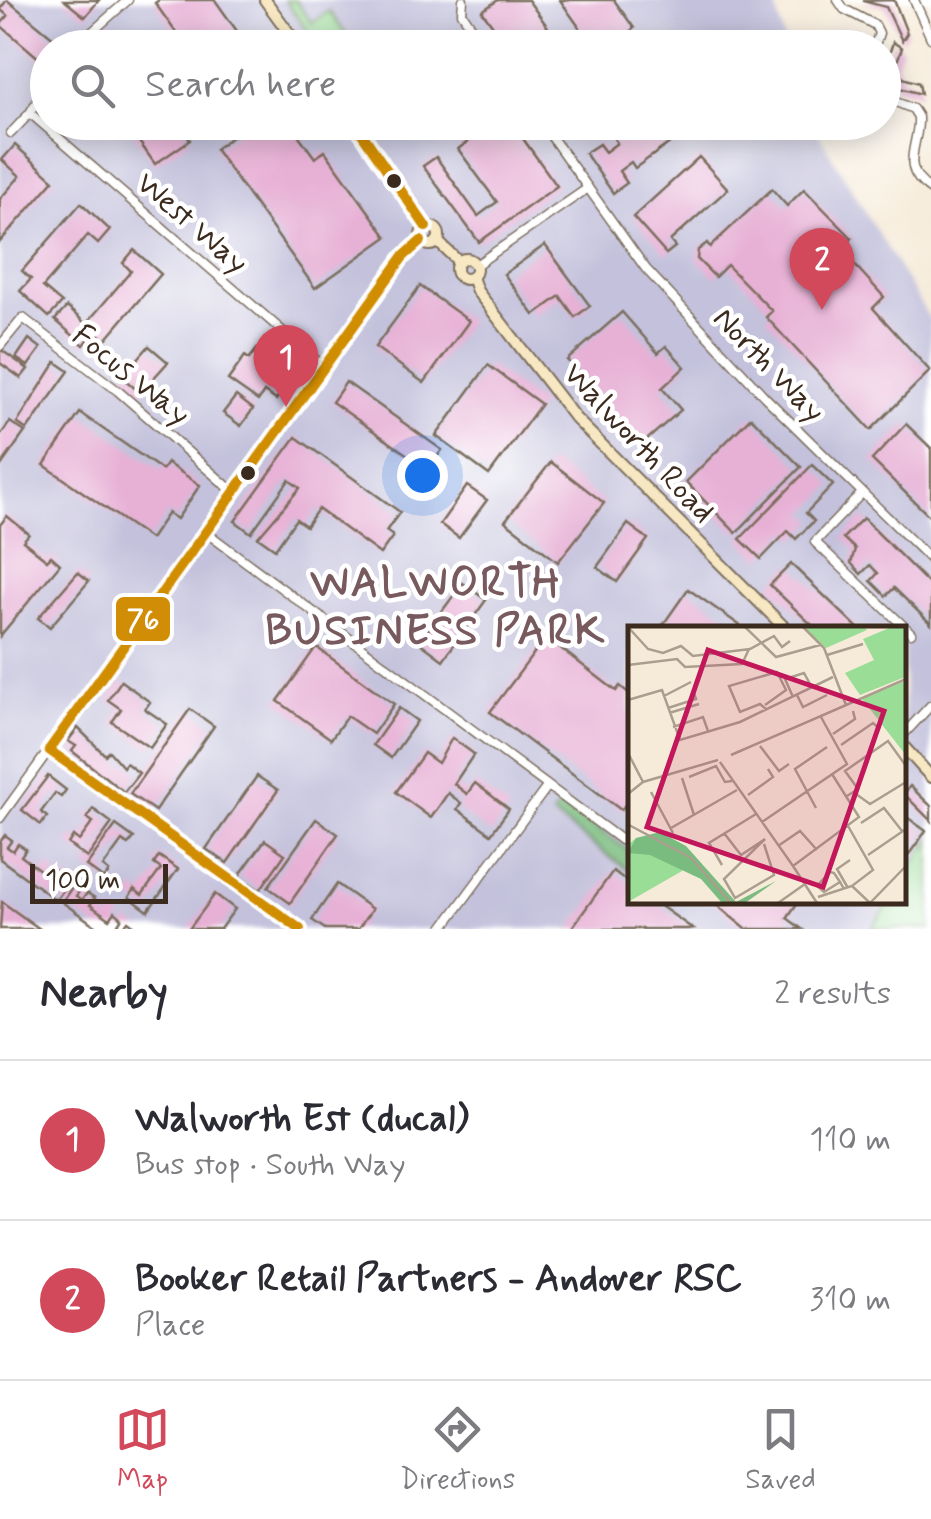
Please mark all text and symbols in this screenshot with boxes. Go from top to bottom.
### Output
search box [30,30,901,140]
icon: search [65,58,120,113]
text: Search here [145,61,336,110]
street label: West Way [127,163,257,284]
unlabelled marker [384,171,404,191]
pin: 2 [790,228,854,310]
street label: North Way [703,299,834,432]
street label: Focus Way [63,315,198,436]
pin: 1 [254,324,318,407]
street label: Walworth Road [553,354,724,533]
your location [397,450,448,501]
unlabelled marker [238,463,258,483]
district label: WALWORTH BUSINESS PARK [265,557,607,660]
line badge: 76 [114,595,172,643]
text: 76 [127,603,159,640]
inset map [628,626,906,904]
scale bar [30,859,168,904]
text: 100 m [45,863,120,900]
text: Nearby [40,967,168,1022]
text: 2 results [774,973,891,1015]
text: Walworth Est (ducal) [135,1095,469,1144]
text: 1 [65,1119,80,1161]
text: 110 m [810,1119,891,1161]
text: Bus stop · South Way [135,1144,405,1186]
text: Booker Retail Partners - Andover RSC [135,1255,742,1304]
text: 2 [65,1279,80,1321]
text: 310 m [809,1279,891,1321]
text: Place [135,1304,205,1346]
tab: Map [115,1402,170,1499]
tab: Directions [400,1402,515,1499]
tab: Saved [745,1402,816,1499]

